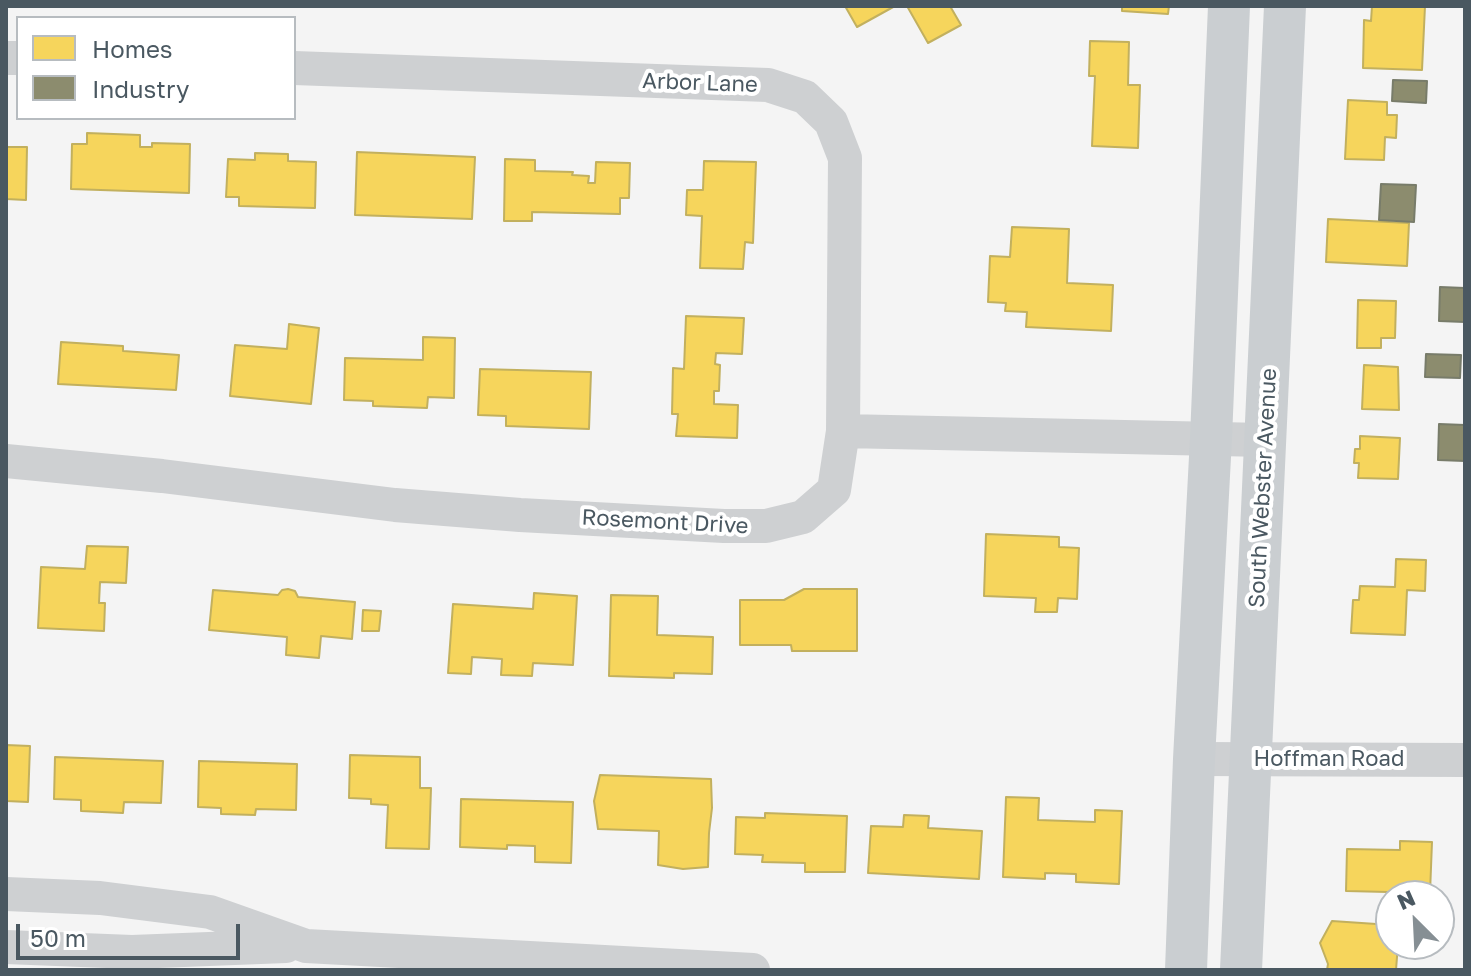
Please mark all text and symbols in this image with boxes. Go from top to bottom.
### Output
legend [16,16,296,120]
text: Homes [92,34,173,63]
street label: Arbor Lane [642,68,758,98]
text: Industry [92,74,189,103]
street label: South Webster Avenue [1244,368,1282,608]
street label: Rosemont Drive [581,504,749,540]
street label: Hoffman Road [1254,746,1404,772]
north arrow [1375,880,1455,960]
text: N [1393,884,1419,915]
scale bar [20,908,244,958]
text: 50 m [30,923,86,952]

